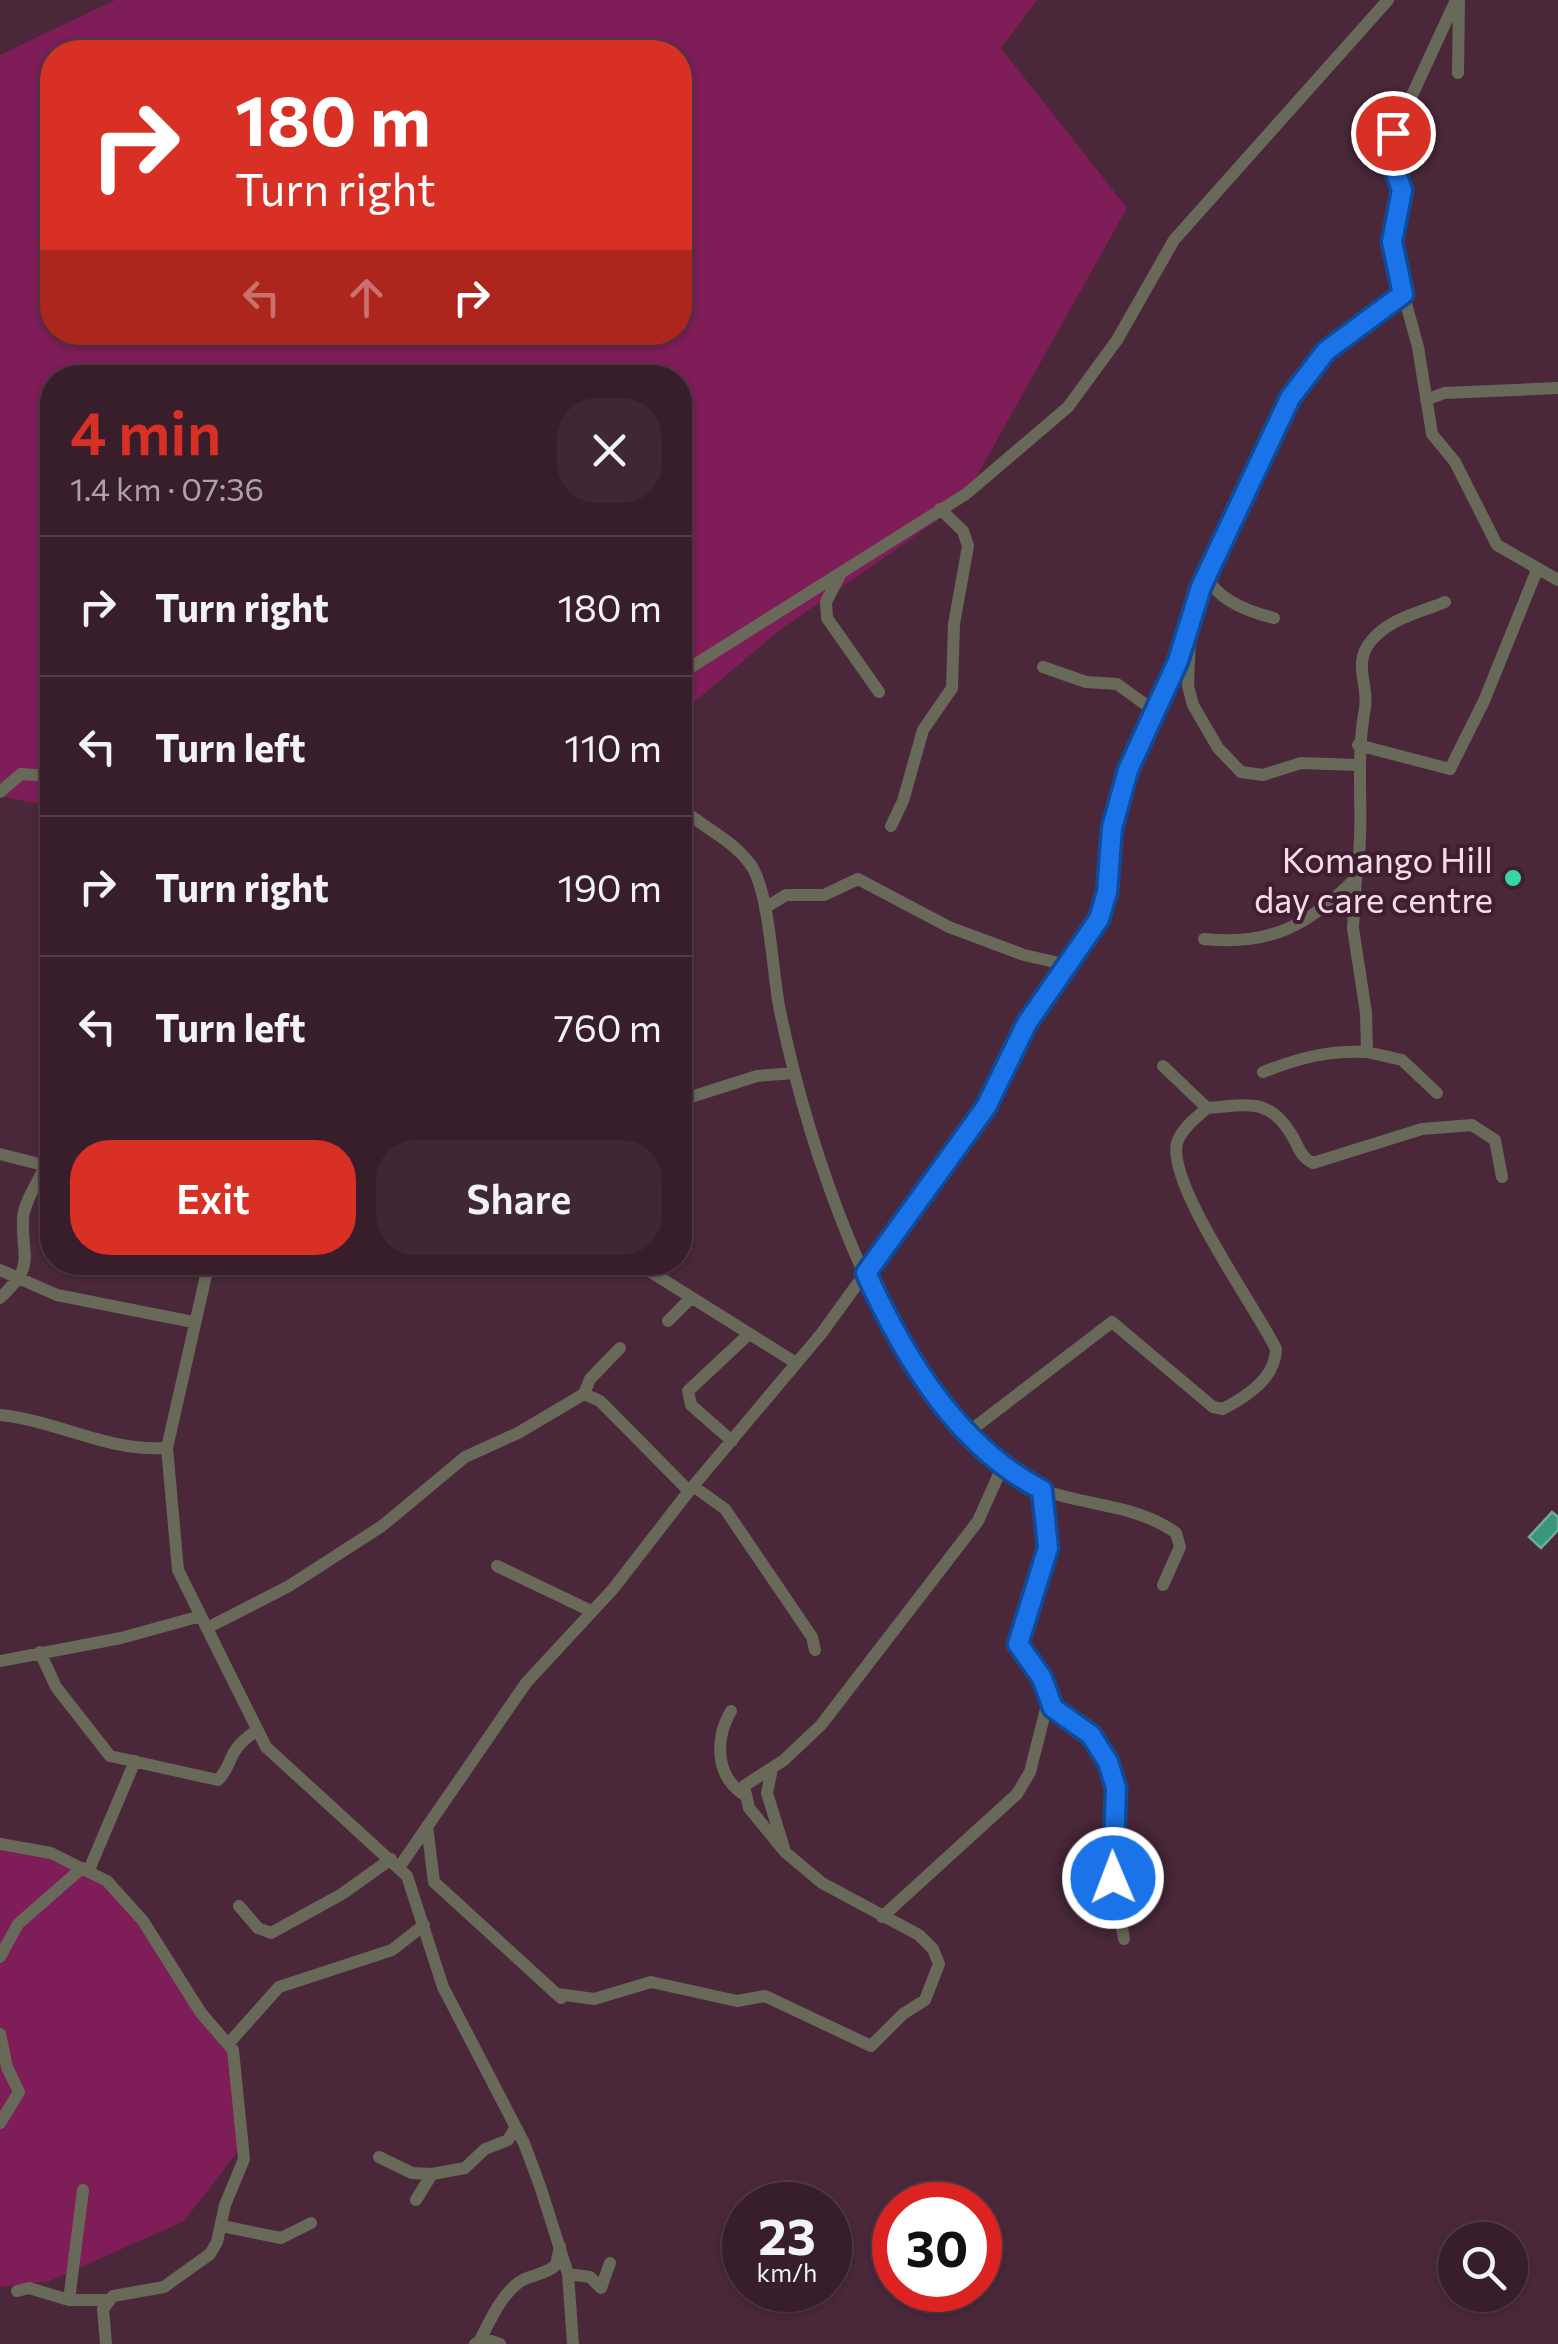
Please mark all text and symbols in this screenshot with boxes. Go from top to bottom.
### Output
text: 180 m [235,75,431,160]
icon: right [70,80,200,210]
pin [1351,91,1436,176]
icon: arrive [1366,106,1421,161]
text: Turn right [235,160,436,215]
icon: left [234,270,289,325]
icon: ahead [339,270,394,325]
icon: right [444,270,499,325]
text: 4 min [70,394,221,467]
button: close [557,398,662,503]
text: 1.4 km · 07:36 [70,468,264,508]
icon: right [70,579,125,634]
text: Turn right [155,583,329,630]
text: 180 m [557,583,662,630]
icon: left [70,719,125,774]
text: Turn left [155,723,306,770]
text: 110 m [564,723,662,770]
place label: Komango Hill day care centre [1254,837,1493,920]
icon: right [70,859,125,914]
text: Turn right [155,863,329,910]
text: 190 m [557,863,662,910]
marker: Komango Hill day care centre [1502,867,1524,889]
icon: left [70,999,125,1054]
text: Turn left [155,1003,306,1050]
text: 760 m [554,1003,662,1050]
button: Exit [70,1140,356,1255]
button: Share [376,1140,662,1255]
position arrow [1061,1826,1165,1930]
speed limit sign: 30 [872,2182,1002,2312]
text: 23 [758,2204,816,2265]
map controls [1438,2222,1528,2312]
button: search [1438,2222,1528,2312]
text: km/h [757,2257,817,2287]

